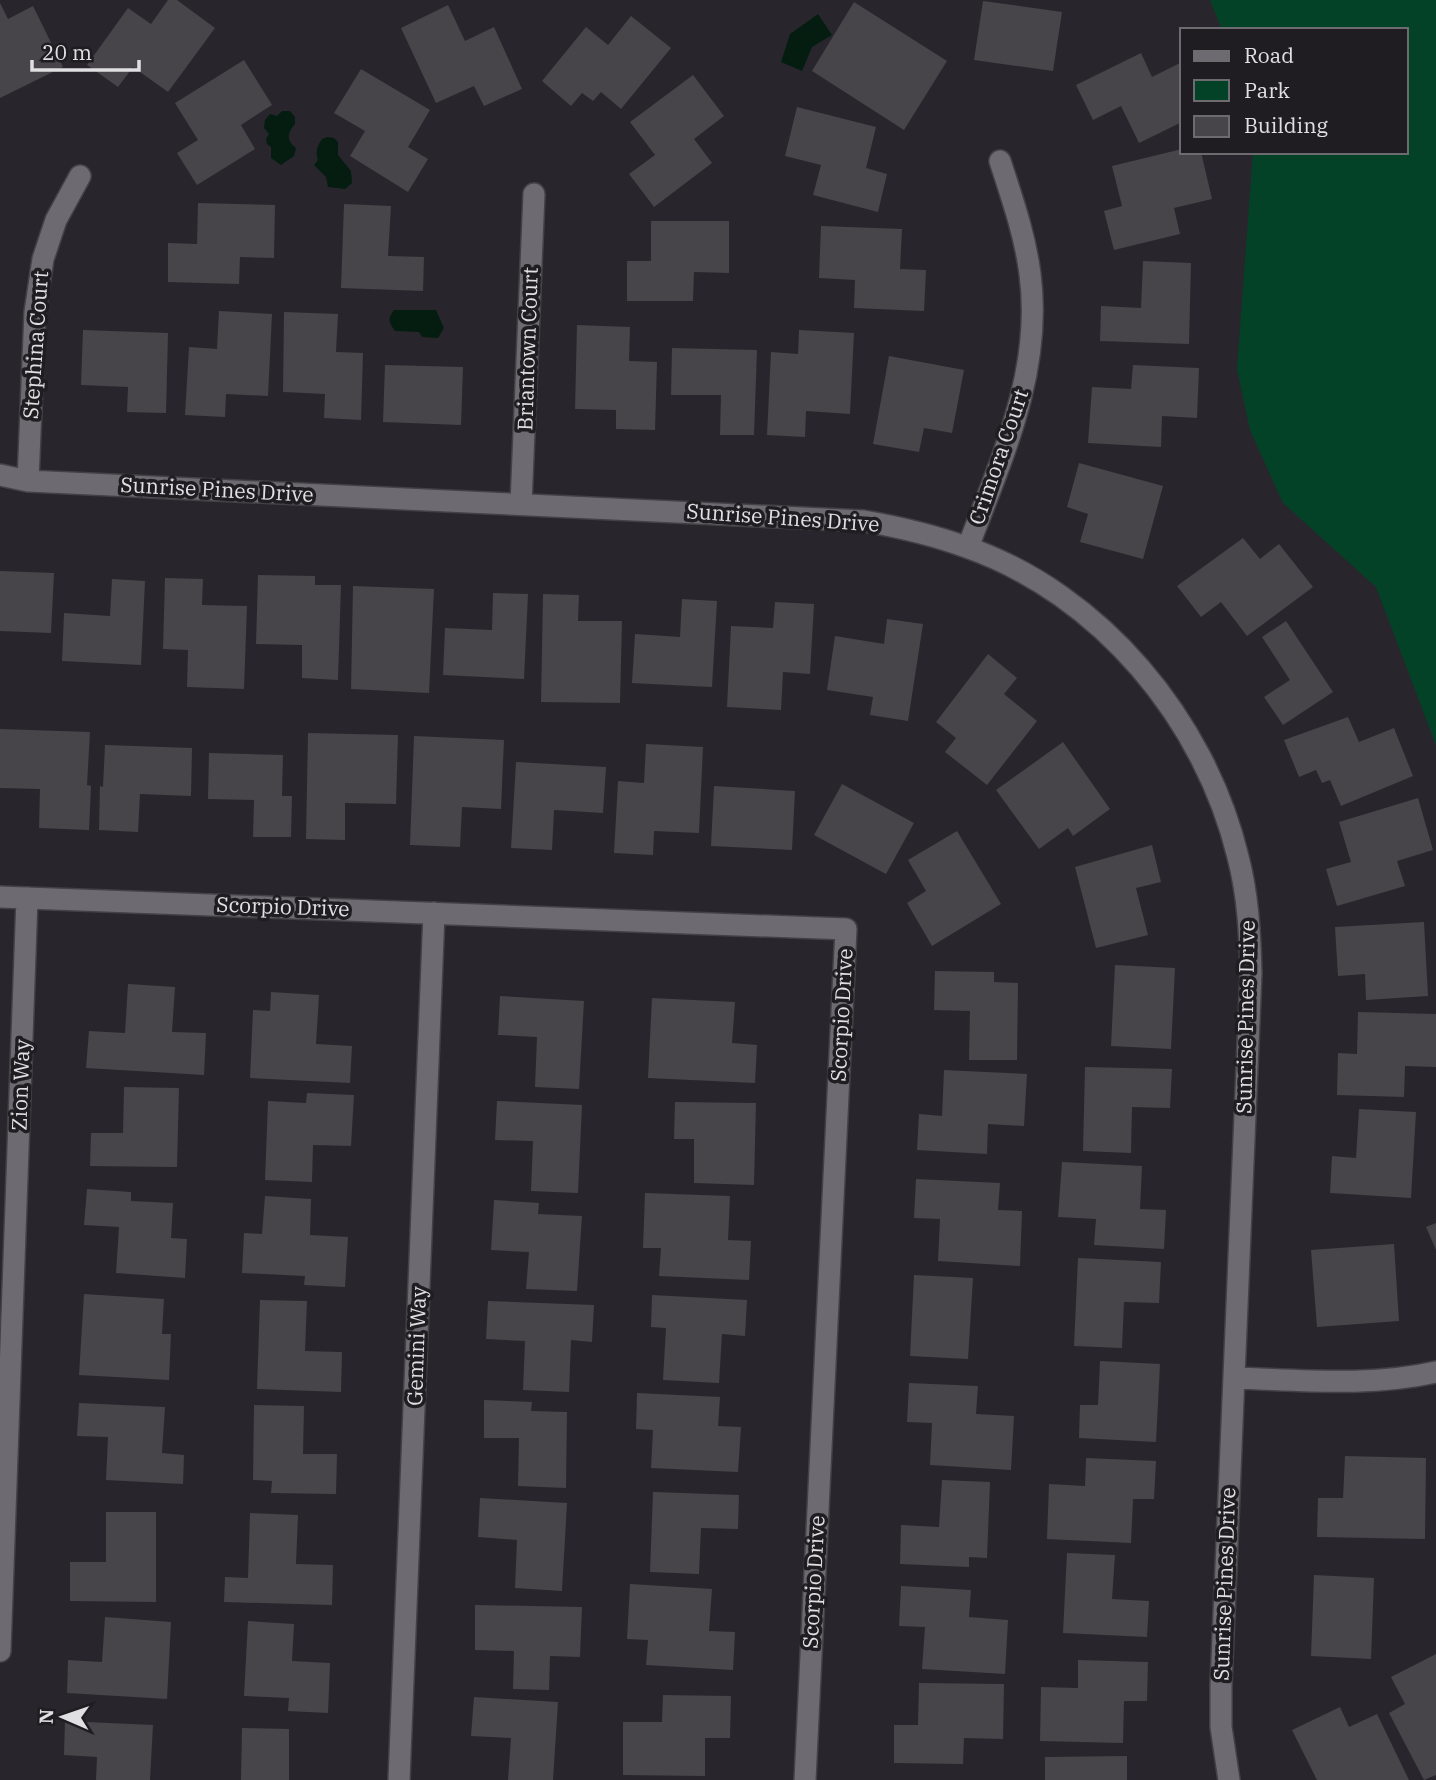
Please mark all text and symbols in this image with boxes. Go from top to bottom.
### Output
scale bar [32,28,138,72]
legend [1180,28,1408,154]
text: 20 m [42,38,92,66]
text: Road [1244,41,1294,69]
text: Park [1244,76,1291,104]
text: Building [1244,111,1329,139]
street label: Briantown Court [510,267,544,431]
street label: Stephina Court [16,270,54,420]
street label: Crimora Court [962,385,1034,528]
street label: Sunrise Pines Drive [120,470,314,508]
street label: Sunrise Pines Drive [686,496,881,538]
street label: Scorpio Drive [216,890,350,922]
street label: Sunrise Pines Drive [1229,920,1261,1114]
street label: Scorpio Drive [824,948,858,1082]
street label: Zion Way [4,1038,36,1131]
street label: Gemini Way [400,1285,432,1406]
street label: Sunrise Pines Drive [1207,1487,1241,1681]
street label: Scorpio Drive [796,1515,830,1649]
north arrow [28,1682,98,1752]
text: N [34,1708,58,1724]

